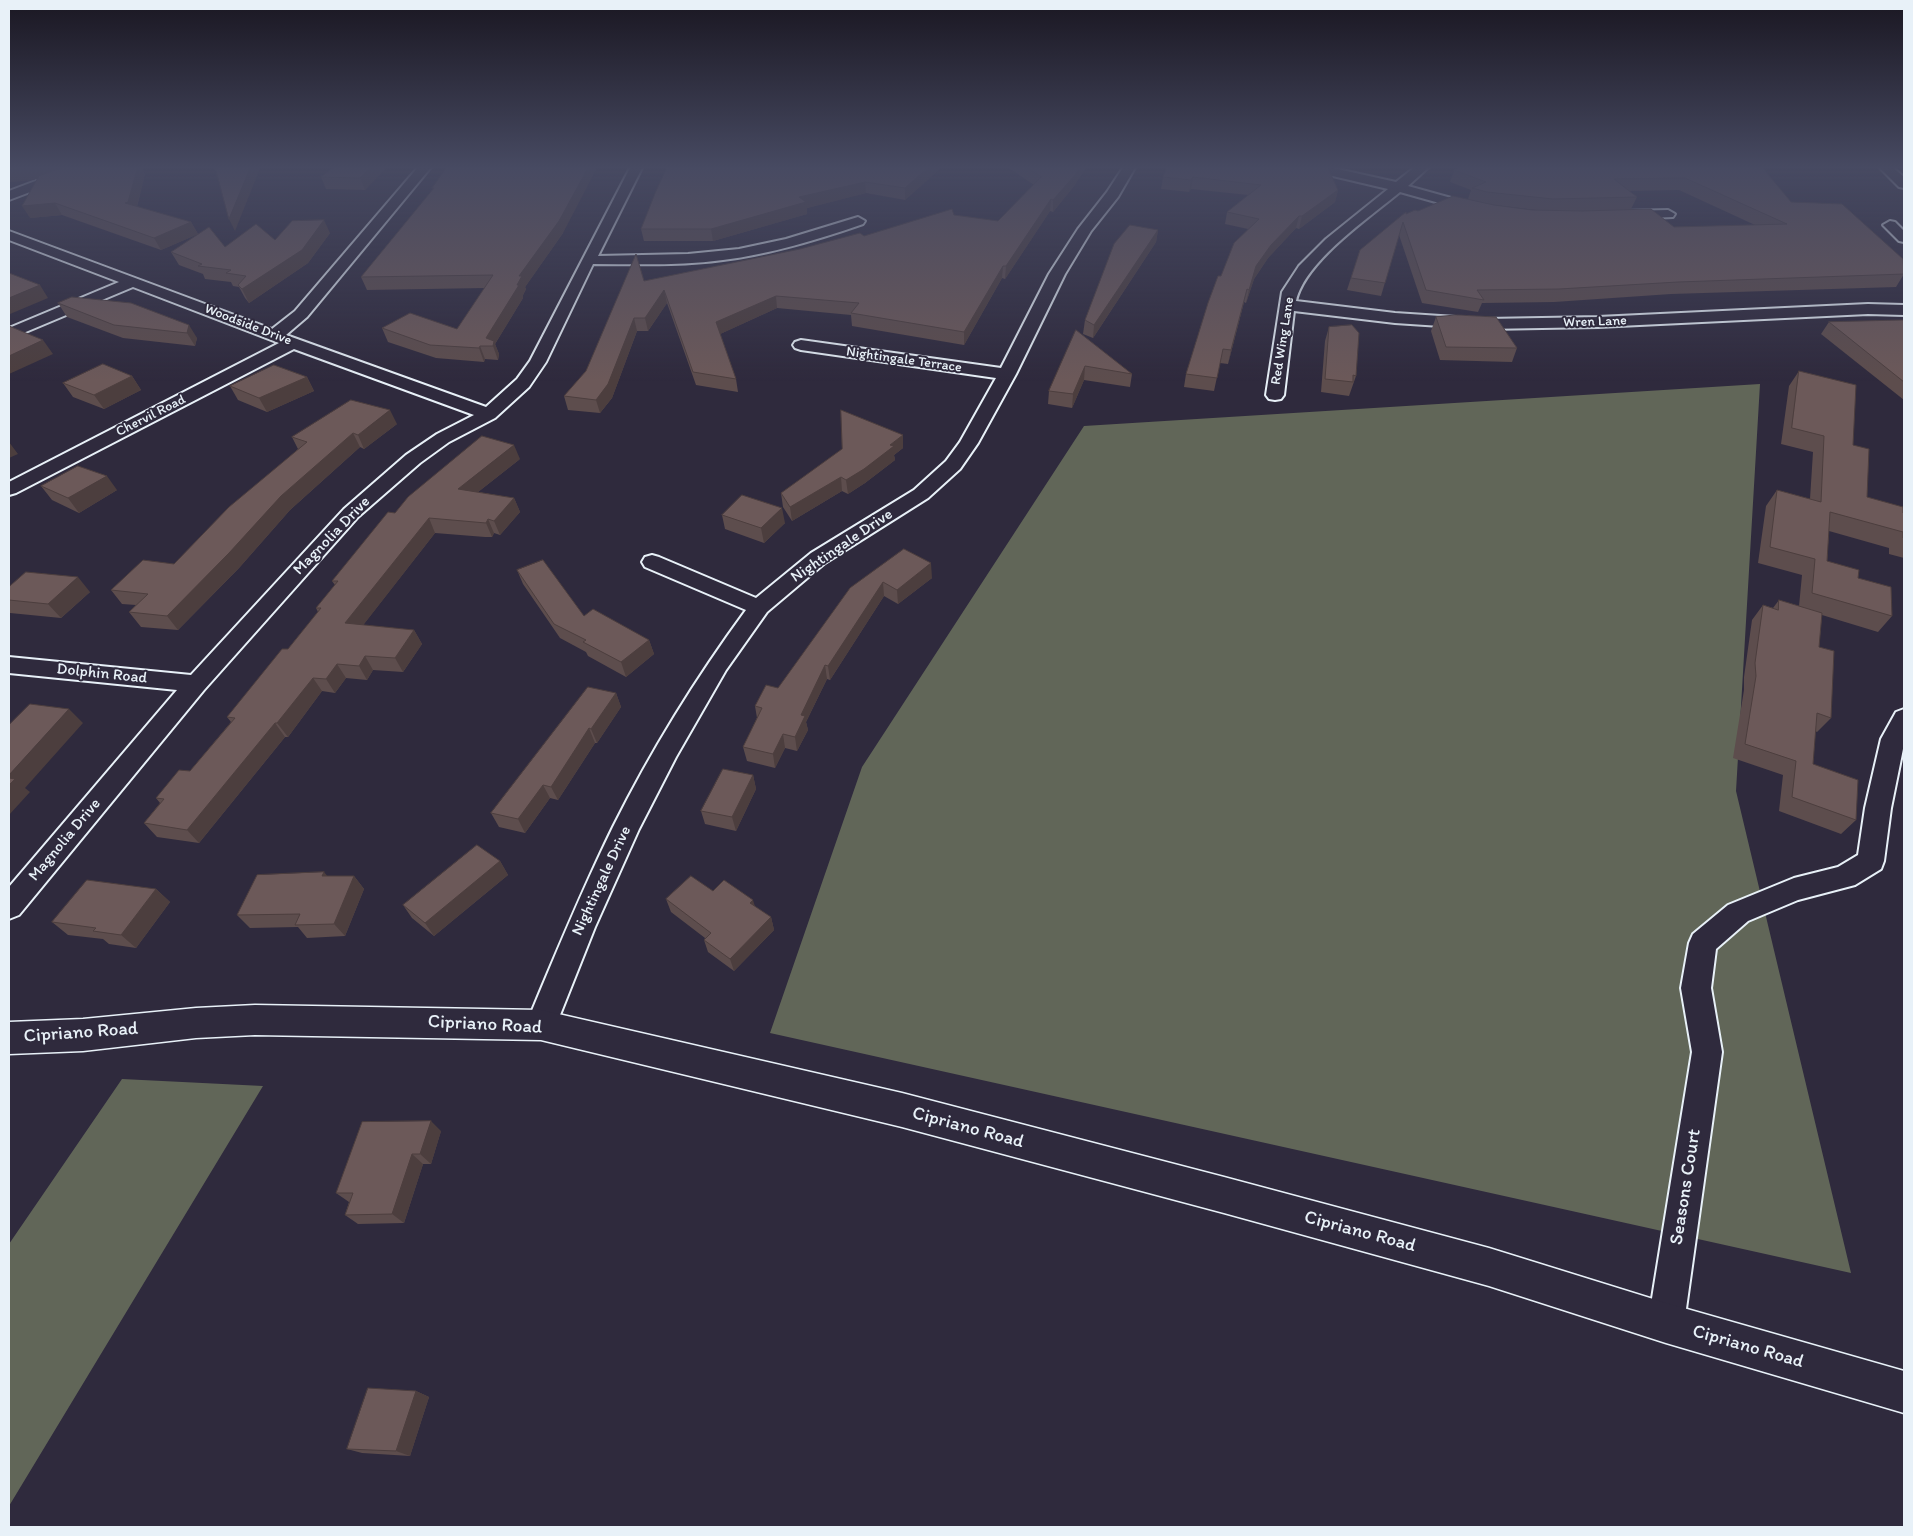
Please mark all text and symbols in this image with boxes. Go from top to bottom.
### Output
street label: Red Wing Lane [1268,296,1298,386]
street label: Woodside Drive [202,301,294,349]
street label: Wren Lane [1563,312,1627,332]
street label: Nightingale Terrace [845,344,963,376]
street label: Chervil Road [113,391,189,441]
street label: Magnolia Drive [290,493,374,579]
street label: Nightingale Drive [787,505,897,587]
street label: Dolphin Road [56,660,148,688]
street label: Magnolia Drive [25,795,105,885]
street label: Nightingale Drive [568,823,636,939]
street label: Cipriano Road [427,1011,543,1039]
street label: Cipriano Road [23,1018,139,1048]
street label: Cipriano Road [910,1102,1026,1154]
street label: Seasons Court [1666,1127,1706,1247]
street label: Cipriano Road [1302,1206,1418,1258]
street label: Cipriano Road [1690,1320,1806,1374]

